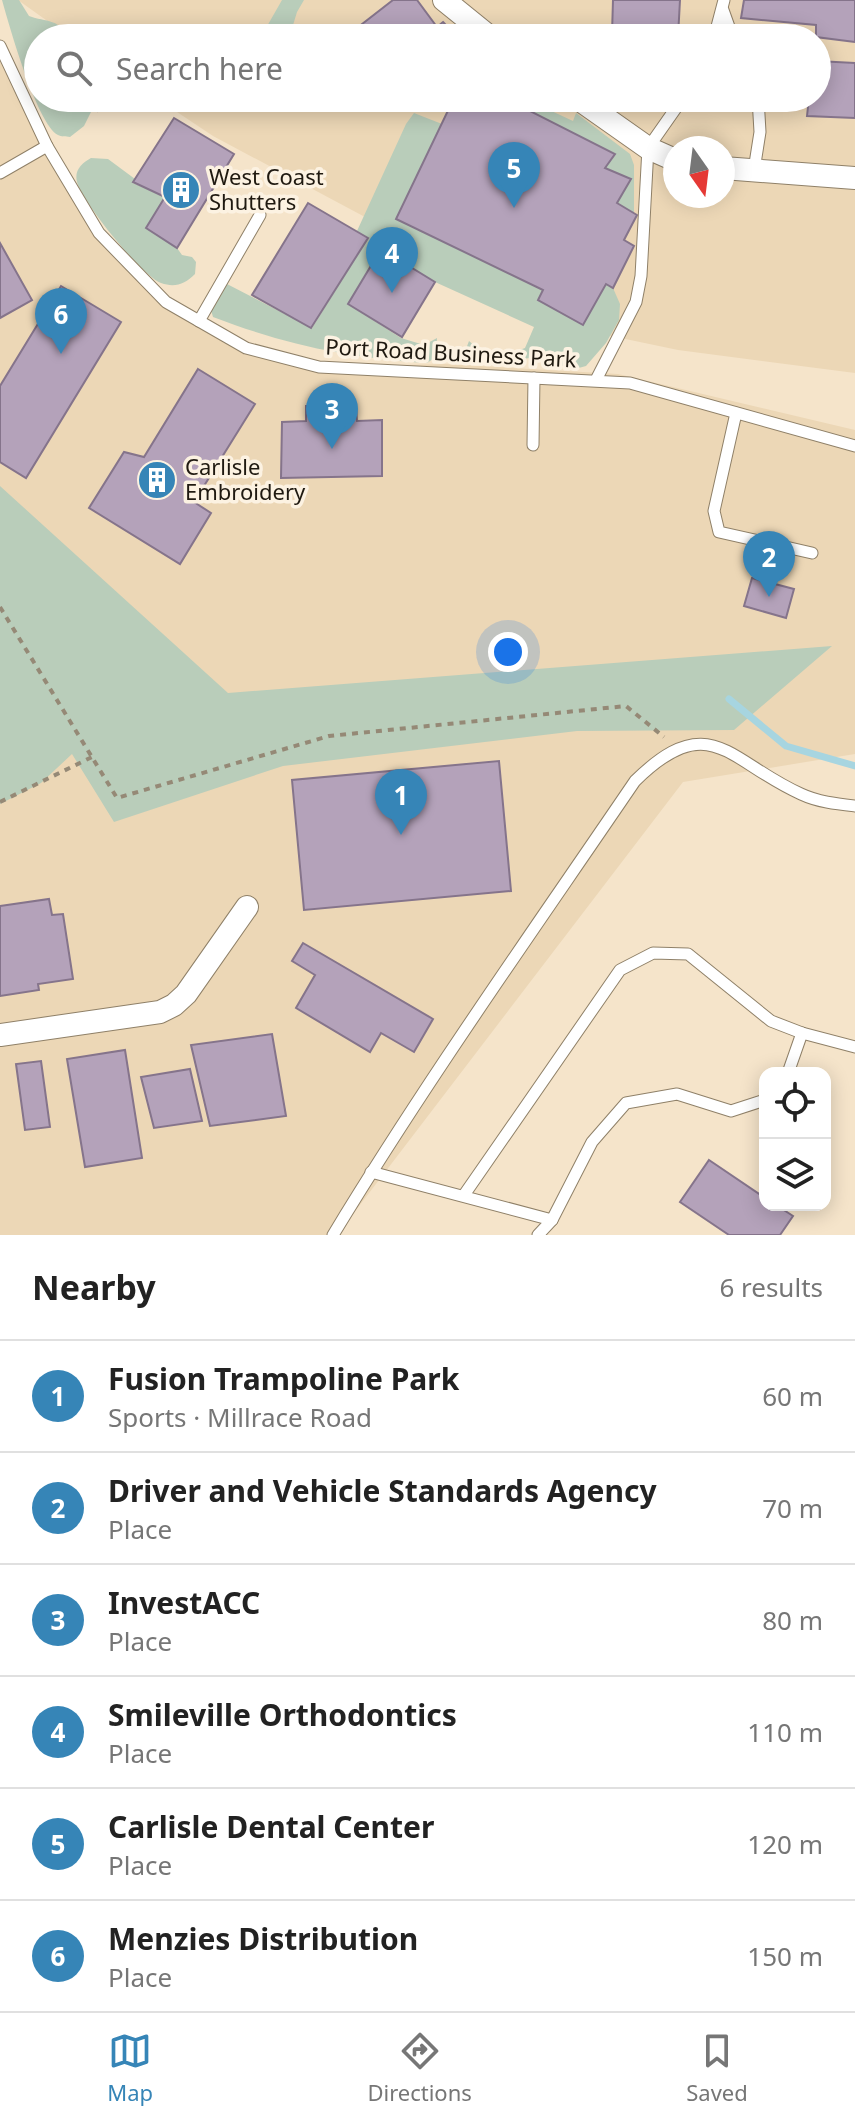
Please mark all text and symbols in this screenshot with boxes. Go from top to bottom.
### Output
search box [24,24,831,112]
icon: search [52,46,96,90]
text: Search here [116,48,283,89]
north arrow [663,136,735,208]
pin: 5 [488,142,540,208]
place label: West Coast Shutters [209,161,324,216]
building icon: West Coast Shutters [160,169,202,211]
pin: 4 [366,227,418,293]
pin: 6 [35,288,87,354]
street label: Port Road Business Park [325,330,578,374]
pin: 3 [306,383,358,449]
place label: Carlisle Embroidery [185,451,306,506]
building icon: Carlisle Embroidery [136,459,178,501]
pin: 2 [743,531,795,597]
your location [488,632,528,672]
pin: 1 [375,769,427,835]
map controls [759,1067,831,1211]
button: locate [759,1067,831,1139]
button: layers [759,1139,831,1211]
text: Nearby [32,1264,156,1310]
text: 6 results [719,1269,823,1305]
text: Fusion Trampoline Park [108,1358,459,1399]
text: 1 [51,1378,65,1414]
text: 60 m [762,1378,823,1414]
text: Sports · Millrace Road [108,1399,372,1435]
text: Driver and Vehicle Standards Agency [108,1470,657,1511]
text: 2 [51,1490,65,1526]
text: 70 m [762,1490,823,1526]
text: Place [108,1511,172,1547]
text: InvestACC [108,1582,260,1623]
text: 3 [51,1602,65,1638]
text: 80 m [762,1602,823,1638]
text: Place [108,1623,172,1659]
text: Smileville Orthodontics [108,1694,457,1735]
text: 4 [51,1714,65,1750]
text: 110 m [747,1714,823,1750]
text: Place [108,1735,172,1771]
text: Carlisle Dental Center [108,1806,434,1847]
text: 5 [51,1826,65,1862]
text: 120 m [747,1826,823,1862]
text: Place [108,1847,172,1883]
text: Menzies Distribution [108,1918,418,1959]
text: 6 [51,1938,65,1974]
text: 150 m [747,1938,823,1974]
text: Place [108,1959,172,1995]
tab: Map [107,2029,153,2107]
tab: Directions [367,2029,472,2107]
tab: Saved [686,2029,748,2107]

